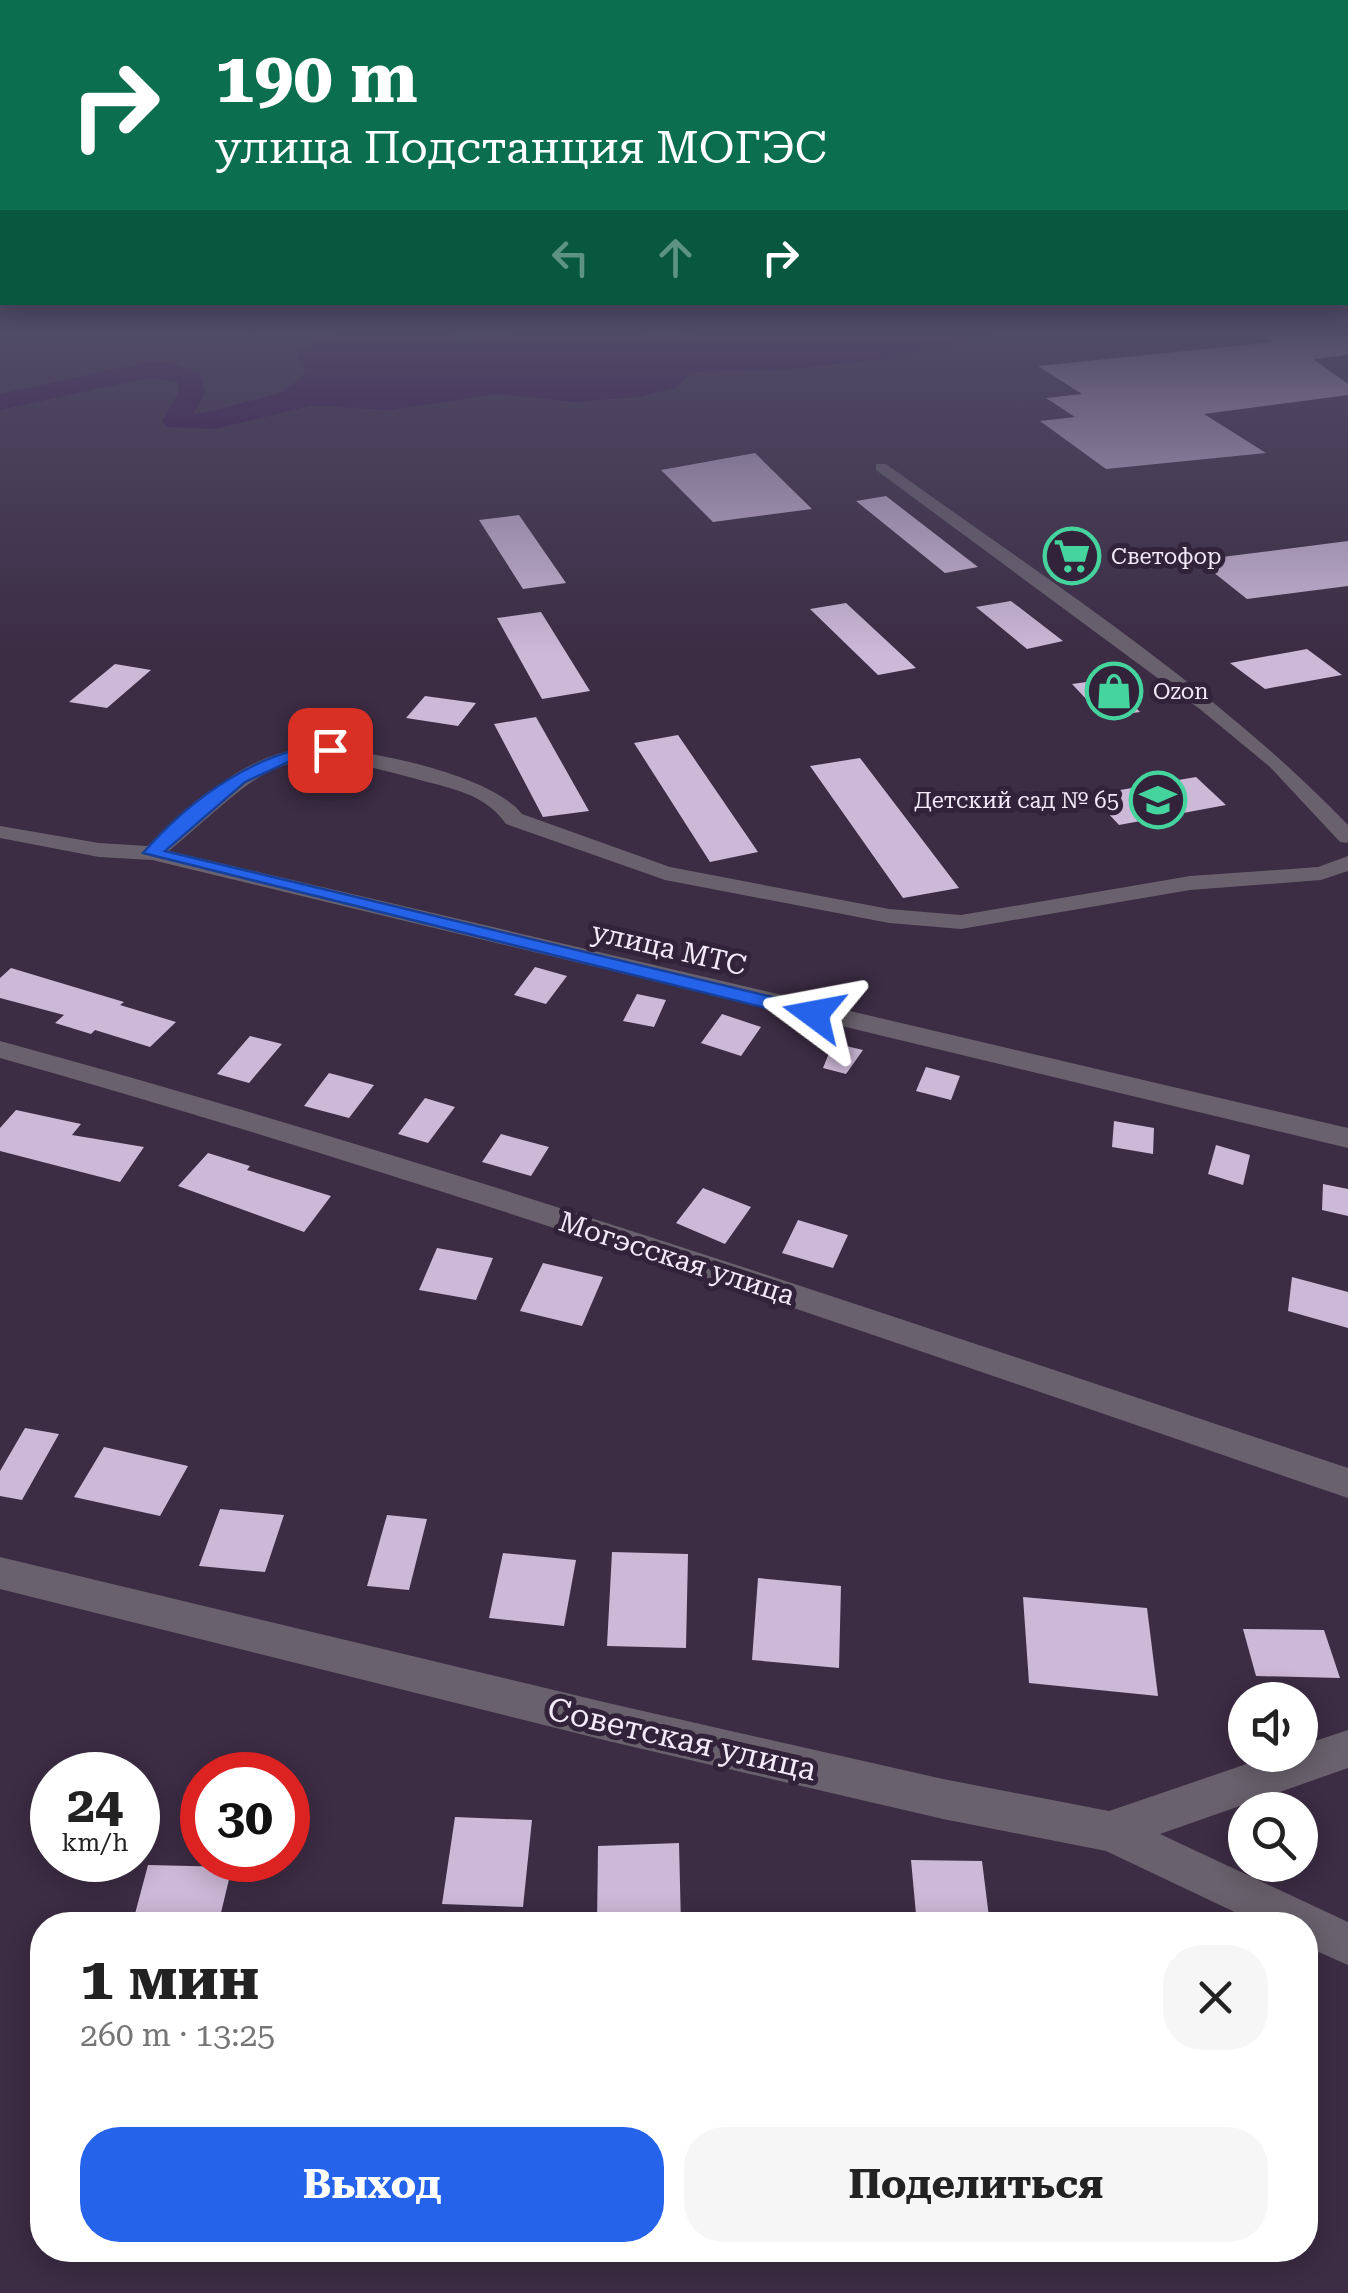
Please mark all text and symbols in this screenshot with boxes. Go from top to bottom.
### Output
text: 190 m [215,37,418,119]
icon: right [50,40,180,170]
text: улица Подстанция МОГЭС [215,121,827,174]
icon: left [543,230,598,285]
icon: ahead [648,230,703,285]
icon: right [753,230,808,285]
supermarket icon: Светофор [1042,526,1102,586]
place label: Светофор [1111,544,1222,569]
shop icon: Ozon [1084,661,1144,721]
place label: Ozon [1153,679,1209,704]
pin [288,708,373,793]
icon: arrive [303,723,358,778]
school or university icon: Детский сад № 65 [1128,770,1188,830]
place label: Детский сад № 65 [914,788,1119,813]
street label: улица МТС [588,915,749,982]
position arrow [762,962,866,1066]
street label: Могэсская улица [555,1205,799,1312]
map controls [1228,1682,1318,1882]
button: sound [1228,1682,1318,1772]
street label: Советская улица [544,1690,820,1788]
speed limit sign: 30 [180,1752,310,1882]
text: 24 [67,1776,123,1834]
button: search [1228,1792,1318,1882]
text: km/h [62,1828,128,1857]
text: 1 мин [80,1943,259,2014]
button: close [1163,1945,1268,2050]
text: 260 m · 13:25 [80,2016,275,2054]
button: Выход [80,2127,664,2242]
button: Поделиться [684,2127,1268,2242]

